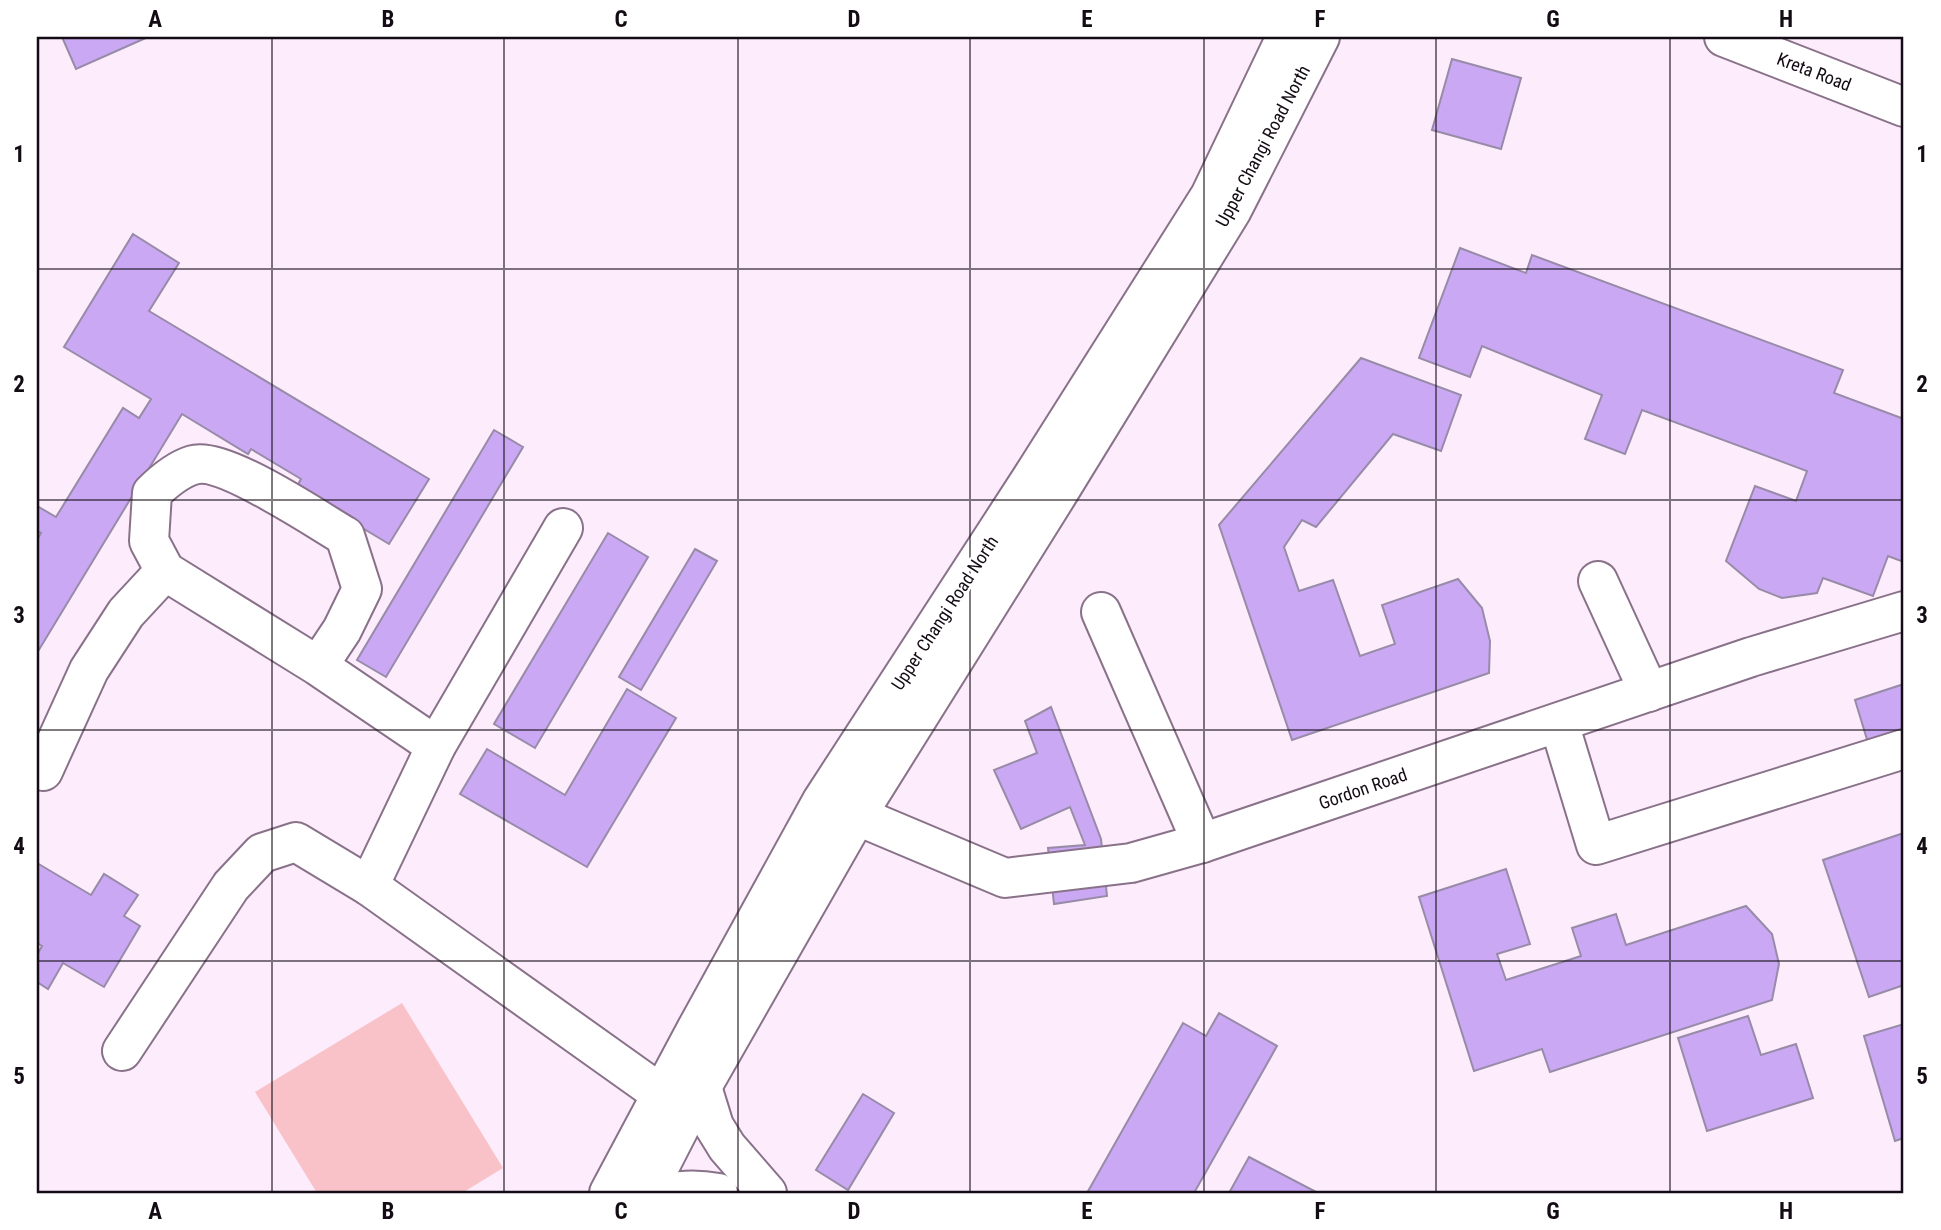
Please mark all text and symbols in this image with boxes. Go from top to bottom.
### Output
text: A [148,6,162,33]
text: B [382,6,394,33]
text: C [614,6,628,33]
text: D [848,6,861,33]
text: E [1081,6,1093,33]
text: F [1315,6,1326,33]
text: G [1546,6,1560,33]
text: H [1779,6,1793,33]
street label: Kreta Road [1774,48,1854,95]
street label: Upper Changi Road North [1211,62,1314,230]
text: 1 [13,141,25,168]
text: 1 [1916,141,1928,168]
text: 2 [13,371,25,398]
text: 2 [1916,371,1928,398]
street label: Upper Changi Road North [887,532,1002,694]
text: 3 [13,602,25,629]
text: 3 [1916,602,1928,629]
street label: Gordon Road [1316,764,1410,813]
text: 4 [13,833,25,860]
text: 4 [1916,833,1928,860]
text: 5 [13,1063,25,1090]
text: 5 [1916,1063,1928,1090]
text: A [148,1198,162,1225]
text: B [382,1198,394,1225]
text: C [614,1198,628,1225]
text: D [848,1198,861,1225]
text: E [1081,1198,1093,1225]
text: F [1315,1198,1326,1225]
text: G [1546,1198,1560,1225]
text: H [1779,1198,1793,1225]

